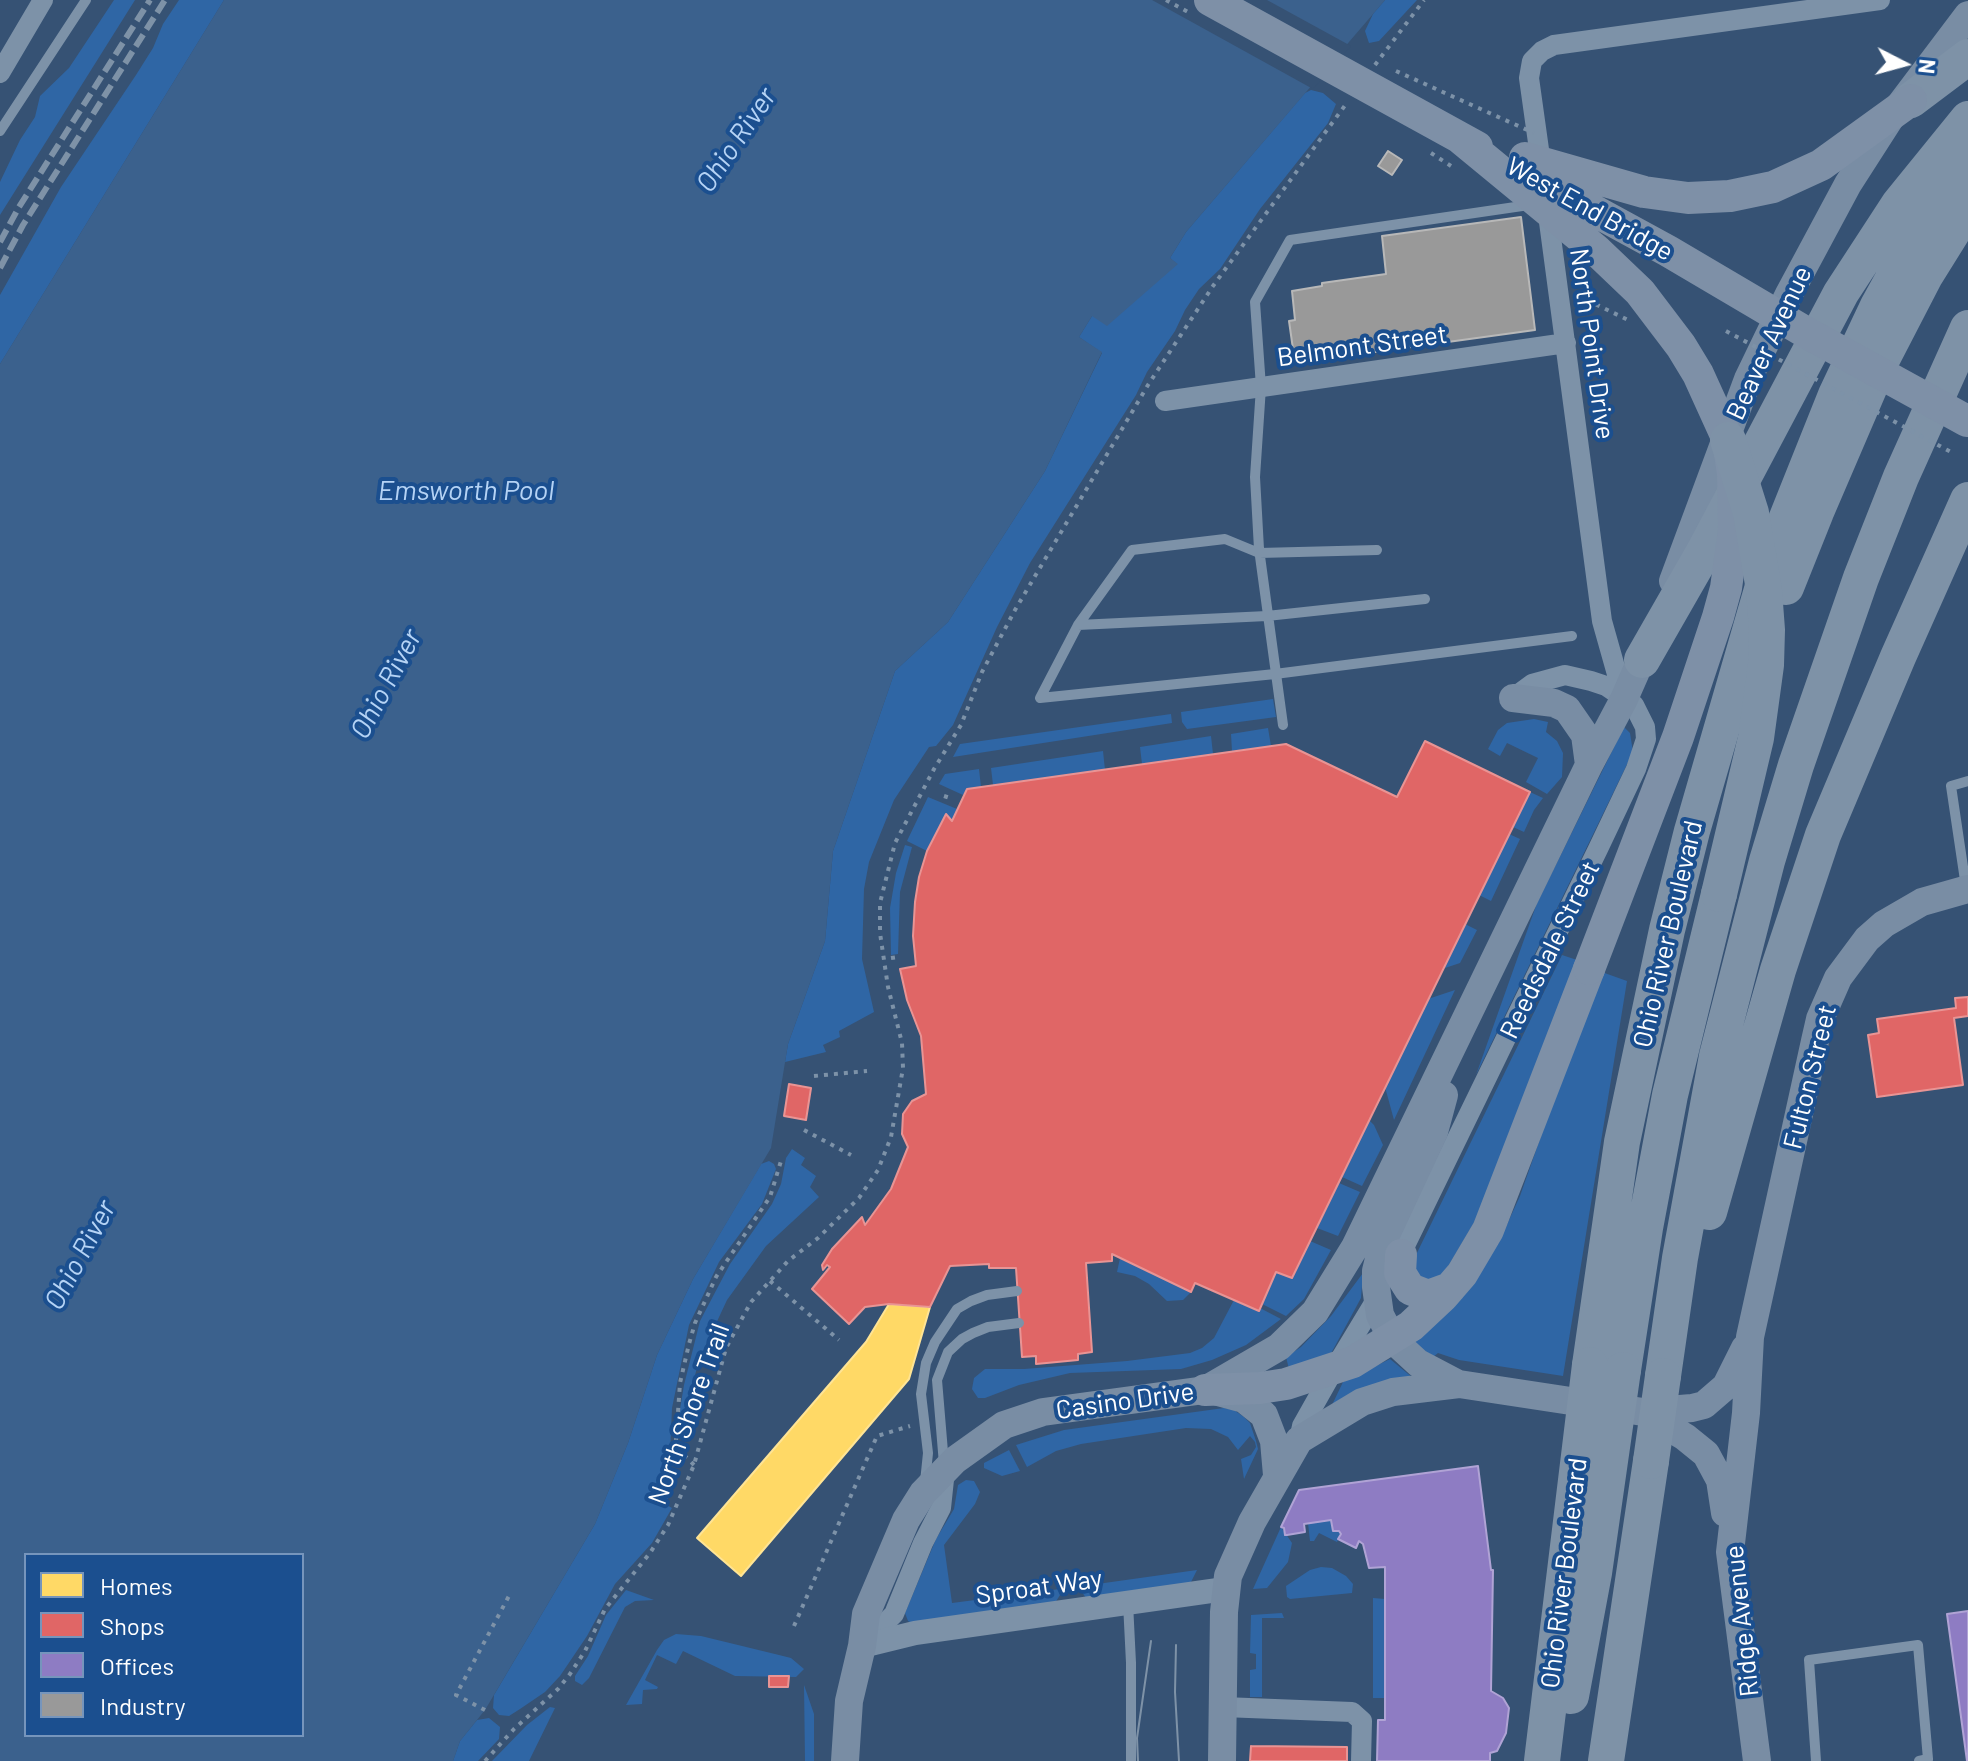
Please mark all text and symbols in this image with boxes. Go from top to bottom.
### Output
north arrow [1864,24,1944,104]
text: N [1914,58,1942,75]
water label: Ohio River [689,81,783,199]
street label: West End Bridge [1501,150,1679,268]
street label: North Point Drive [1563,246,1621,442]
street label: Beaver Avenue [1720,261,1818,425]
street label: Belmont Street [1275,319,1449,373]
water label: Emsworth Pool [378,474,554,508]
water label: Ohio River [343,624,429,744]
street label: Ohio River Boulevard [1627,817,1709,1051]
street label: Reedsdale Street [1494,856,1606,1044]
street label: Fulton Street [1777,1002,1843,1152]
water label: Ohio River [37,1195,123,1315]
street label: North Shore Trail [642,1319,736,1509]
street label: Casino Drive [1054,1376,1196,1426]
street label: Ohio River Boulevard [1534,1456,1594,1690]
street label: Ridge Avenue [1719,1544,1765,1698]
legend [24,1553,304,1737]
street label: Sproat Way [974,1563,1104,1611]
text: Homes [100,1571,173,1600]
text: Shops [100,1611,165,1640]
text: Offices [100,1651,174,1680]
text: Industry [100,1691,186,1720]

